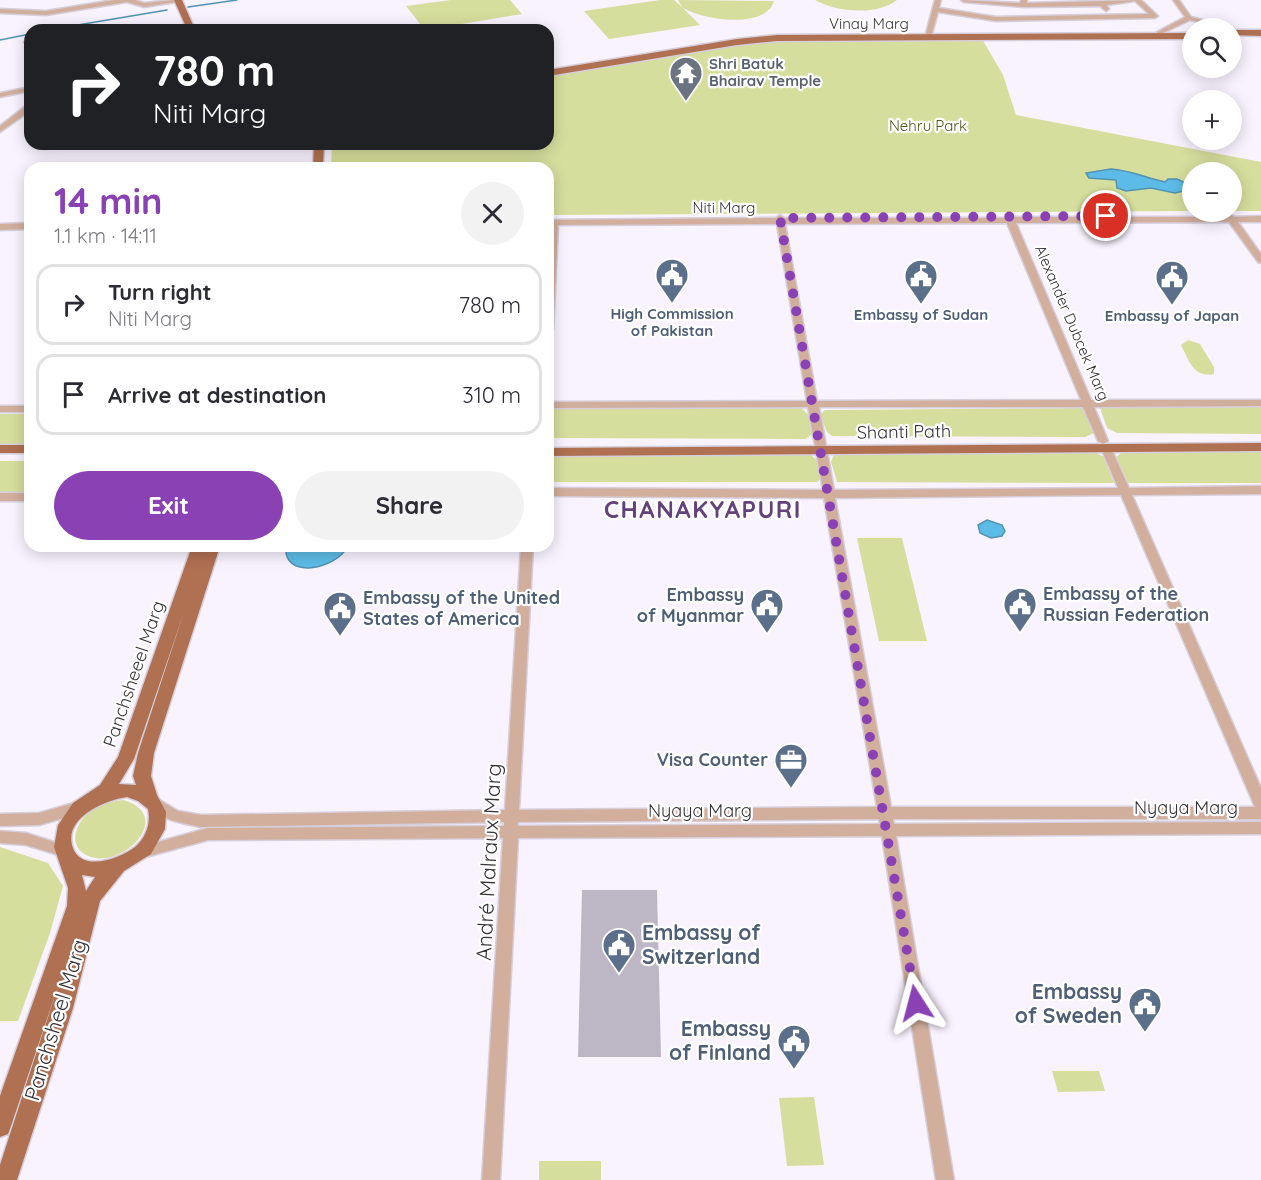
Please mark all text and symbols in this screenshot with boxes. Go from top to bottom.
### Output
street label: Vinay Marg [829,14,909,33]
map controls [1182,18,1242,222]
button: search [1182,18,1242,78]
text: 780 m [153,44,275,97]
icon: right [54,48,132,126]
place label: Shri Batuk Bhairav Temple [709,54,821,90]
temple icon: Shri Batuk Bhairav Temple [668,55,704,102]
button: + [1182,90,1242,150]
text: Niti Marg [153,96,266,130]
park label: Nehru Park [889,116,967,135]
button: − [1182,162,1242,222]
text: 14 min [54,178,162,223]
button: close [461,182,524,245]
pin [1080,190,1131,241]
street label: Niti Marg [693,198,755,217]
icon: arrive [1089,199,1122,232]
text: 1.1 km · 14:11 [54,223,157,248]
street label: Alexander Dubcek Marg [1031,242,1114,403]
public building icon: High Commission of Pakistan [654,257,690,304]
public building icon: Embassy of Sudan [903,258,939,305]
public building icon: Embassy of Japan [1154,259,1190,306]
text: Turn right [108,278,212,306]
icon: right [57,288,90,321]
text: 780 m [459,291,521,319]
place label: High Commission of Pakistan [610,304,734,340]
place label: Embassy of Sudan [854,305,988,324]
text: Niti Marg [108,306,192,331]
place label: Embassy of Japan [1105,306,1239,325]
icon: arrive [57,378,90,411]
text: Arrive at destination [108,381,326,409]
text: 310 m [462,381,521,409]
street label: Shanti Path [857,419,951,444]
button: Exit [54,471,283,540]
button: Share [295,471,524,540]
district label: CHANAKYAPURI [604,494,802,524]
place label: Embassy of the Russian Federation [1043,582,1209,626]
place label: Embassy of Myanmar [637,583,744,627]
place label: Embassy of the United States of America [363,586,560,630]
public building icon: Embassy of the Russian Federation [1002,586,1038,633]
public building icon: Embassy of Myanmar [749,587,785,634]
public building icon: Embassy of the United States of America [322,590,358,637]
street label: Panchsheeel Marg [98,598,169,750]
office icon: Visa Counter [773,742,809,789]
place label: Visa Counter [657,748,768,771]
street label: André Malraux Marg [470,763,506,961]
street label: Nyaya Marg [1134,796,1238,819]
street label: Nyaya Marg [648,799,752,822]
place label: Embassy of Switzerland [642,919,761,969]
public building icon: Embassy of Switzerland [601,927,637,974]
street label: Panchsheel Marg [18,936,92,1103]
position arrow [884,971,948,1035]
place label: Embassy of Sweden [1015,978,1122,1028]
public building icon: Embassy of Sweden [1127,986,1163,1033]
place label: Embassy of Finland [669,1015,771,1065]
public building icon: Embassy of Finland [776,1023,812,1070]

